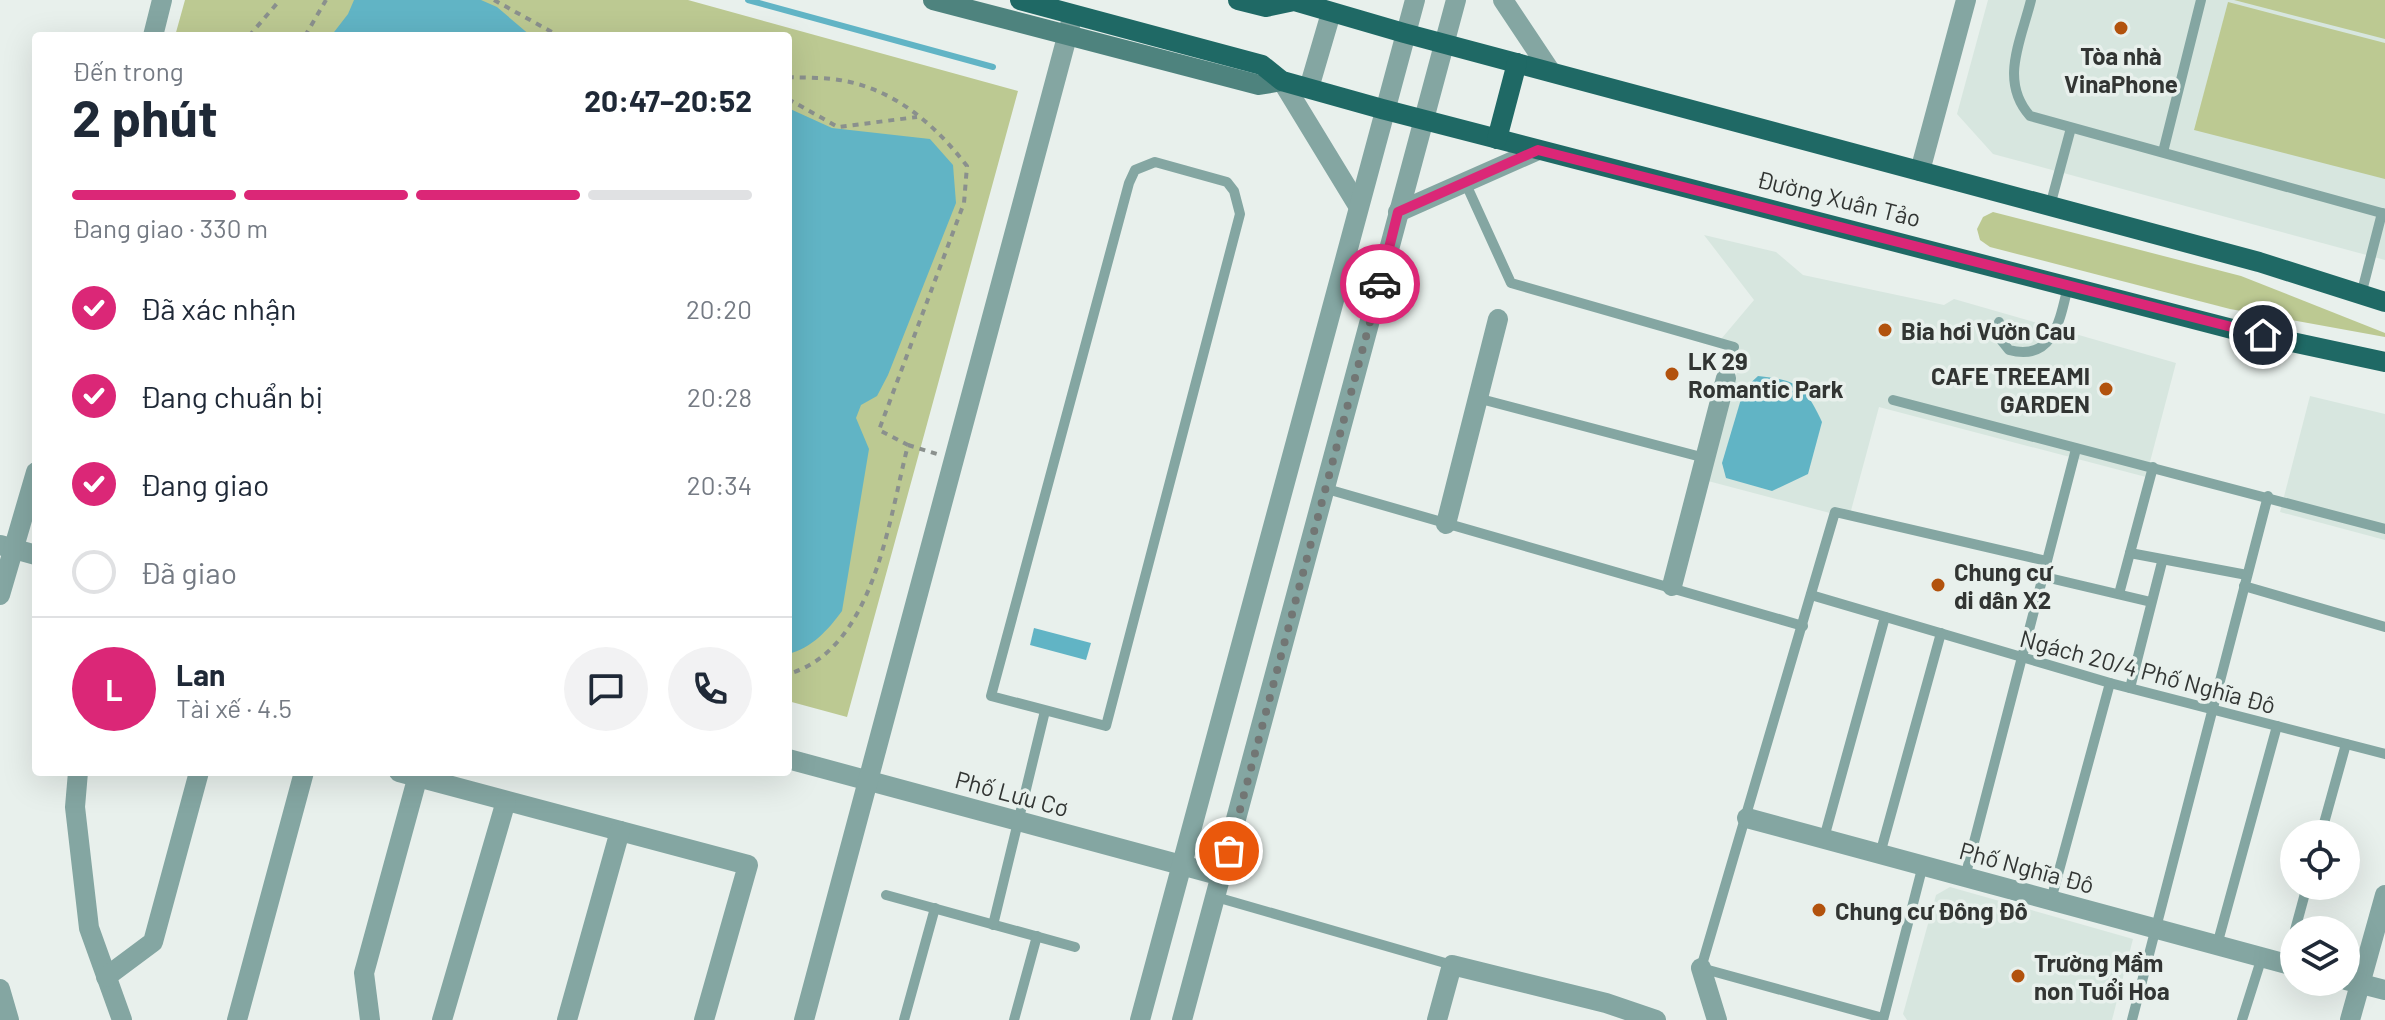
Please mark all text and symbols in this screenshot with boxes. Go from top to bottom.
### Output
marker: Tòa nhà VinaPhone [2112,19,2130,37]
place label: Tòa nhà VinaPhone [2064,41,2178,98]
text: Đến trong [72,55,184,86]
text: 20:47–20:52 [584,82,752,118]
text: 2 phút [72,85,218,147]
street label: Đường Xuân Tảo [1754,164,1924,232]
text: Đang giao · 330 m [72,212,268,243]
courier [1340,244,1420,324]
icon: car [1358,262,1402,306]
icon: check [72,286,116,330]
text: Đã xác nhận [140,290,296,326]
text: 20:20 [686,293,752,324]
pin [2229,301,2297,369]
icon: home [2241,313,2285,357]
place label: Bia hơi Vườn Cau [1901,316,2076,345]
marker: Bia hơi Vườn Cau [1876,321,1894,339]
place label: LK 29 Romantic Park [1688,346,1844,403]
place label: CAFE TREEAMI GARDEN [1931,361,2090,418]
marker: LK 29 Romantic Park [1663,365,1681,383]
icon: check [72,374,116,418]
text: Đang chuẩn bị [140,378,323,414]
marker: CAFE TREEAMI GARDEN [2097,380,2115,398]
text: 20:28 [687,381,752,412]
icon: check [72,462,116,506]
text: Đang giao [140,466,269,502]
text: 20:34 [687,469,752,500]
text: Đã giao [140,554,237,590]
place label: Chung cư di dân X2 [1954,557,2054,614]
marker: Chung cư di dân X2 [1929,576,1947,594]
street label: Ngách 20/4 Phố Nghĩa Đô [2017,623,2279,719]
button: chat [564,647,648,731]
button: phone [668,647,752,731]
text: Lan [176,656,225,692]
text: L [105,671,123,707]
text: Tài xế · 4.5 [176,692,292,723]
street label: Phố Lưu Cơ [952,764,1072,822]
pin [1195,817,1263,885]
map controls [2280,820,2360,996]
button: locate [2280,820,2360,900]
icon: bag [1207,829,1251,873]
street label: Phố Nghĩa Đô [1957,835,2097,899]
place label: Chung cư Đông Đô [1835,896,2028,925]
marker: Chung cư Đông Đô [1810,901,1828,919]
button: layers [2280,916,2360,996]
place label: Trường Mầm non Tuổi Hoa [2034,948,2170,1005]
marker: Trường Mầm non Tuổi Hoa [2009,967,2027,985]

